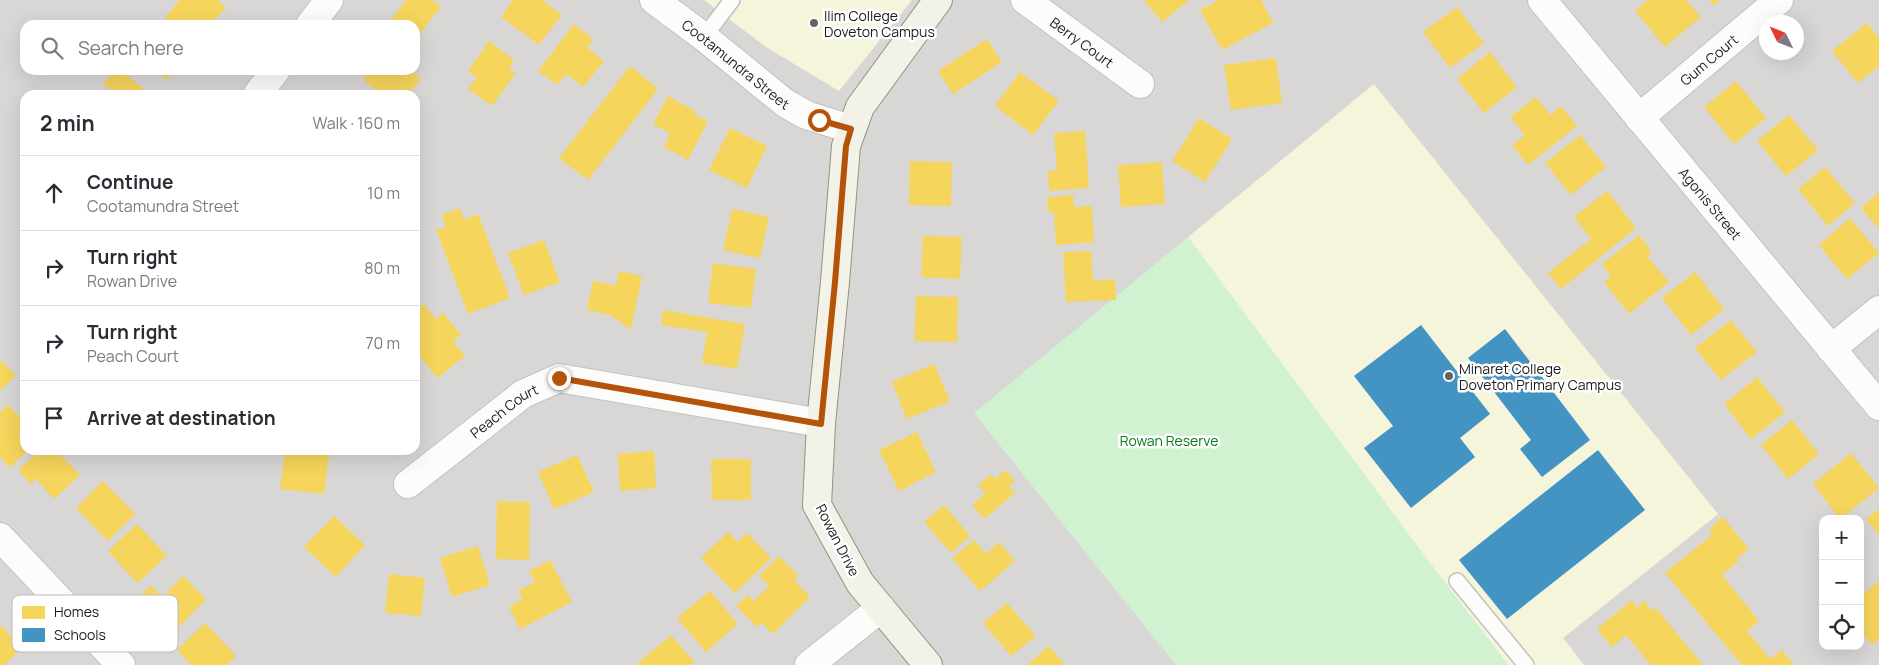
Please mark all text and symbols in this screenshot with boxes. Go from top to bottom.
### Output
place label: Ilim College Doveton Campus [824,6,935,41]
street label: Berry Court [1047,12,1118,72]
street label: Cootamundra Street [678,15,793,113]
north arrow [1759,15,1804,60]
marker: Ilim College Doveton Campus [808,17,820,29]
search box [20,20,420,75]
street label: Gum Court [1676,29,1742,89]
icon: search [38,34,66,62]
text: Search here [78,35,184,61]
text: 2 min [40,109,95,137]
route start [808,109,831,132]
text: Walk · 160 m [312,112,400,134]
street label: Agonis Street [1675,163,1746,244]
text: Continue [87,169,173,195]
icon: ahead [40,179,68,207]
text: 10 m [367,182,400,204]
text: Cootamundra Street [87,195,239,217]
text: Turn right [87,244,177,270]
icon: right [40,254,68,282]
text: 80 m [364,257,400,279]
text: Rowan Drive [87,270,177,292]
text: Turn right [87,319,177,345]
icon: right [40,329,68,357]
text: 70 m [365,332,400,354]
text: Peach Court [87,345,179,367]
place label: Minaret College Doveton Primary Campus [1459,359,1621,394]
route end [548,367,571,390]
marker: Minaret College Doveton Primary Campus [1443,370,1455,382]
street label: Peach Court [466,379,541,442]
icon: arrive [40,404,68,432]
text: Arrive at destination [87,405,276,431]
park label: Rowan Reserve [1120,431,1218,450]
street label: Rowan Drive [812,501,864,579]
map controls [1819,515,1864,650]
button: + [1819,515,1864,560]
button: − [1819,560,1864,605]
legend [12,595,178,652]
text: Homes [54,602,99,621]
button: locate [1819,605,1864,650]
text: Schools [54,625,106,644]

